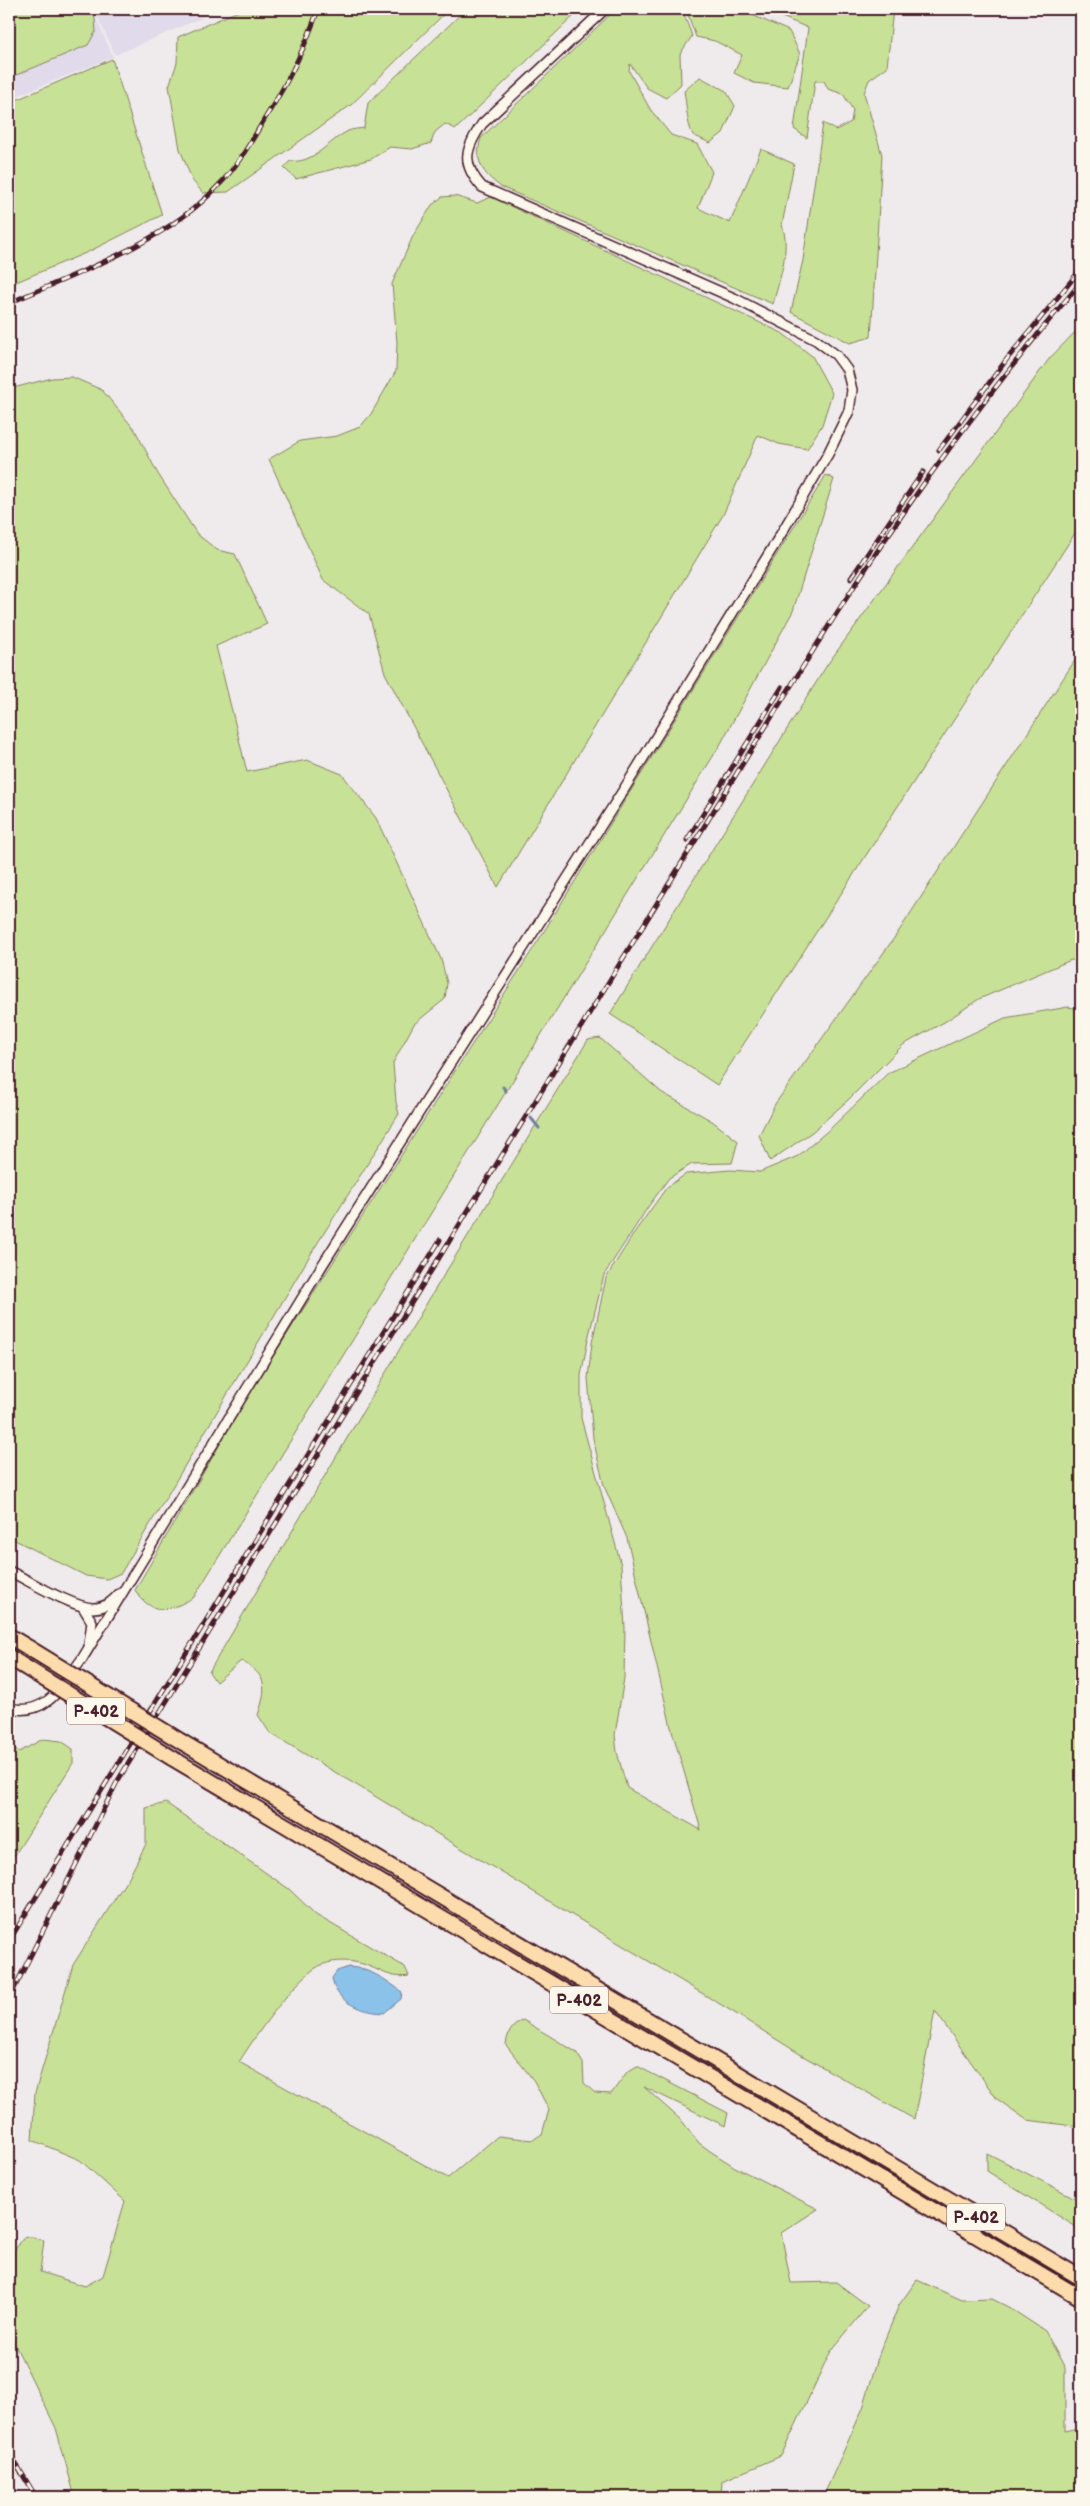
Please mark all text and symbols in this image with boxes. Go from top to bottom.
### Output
road number: Р-402 [67,1698,125,1724]
road number: Р-402 [550,1986,608,2014]
road number: Р-402 [947,2204,1005,2230]

